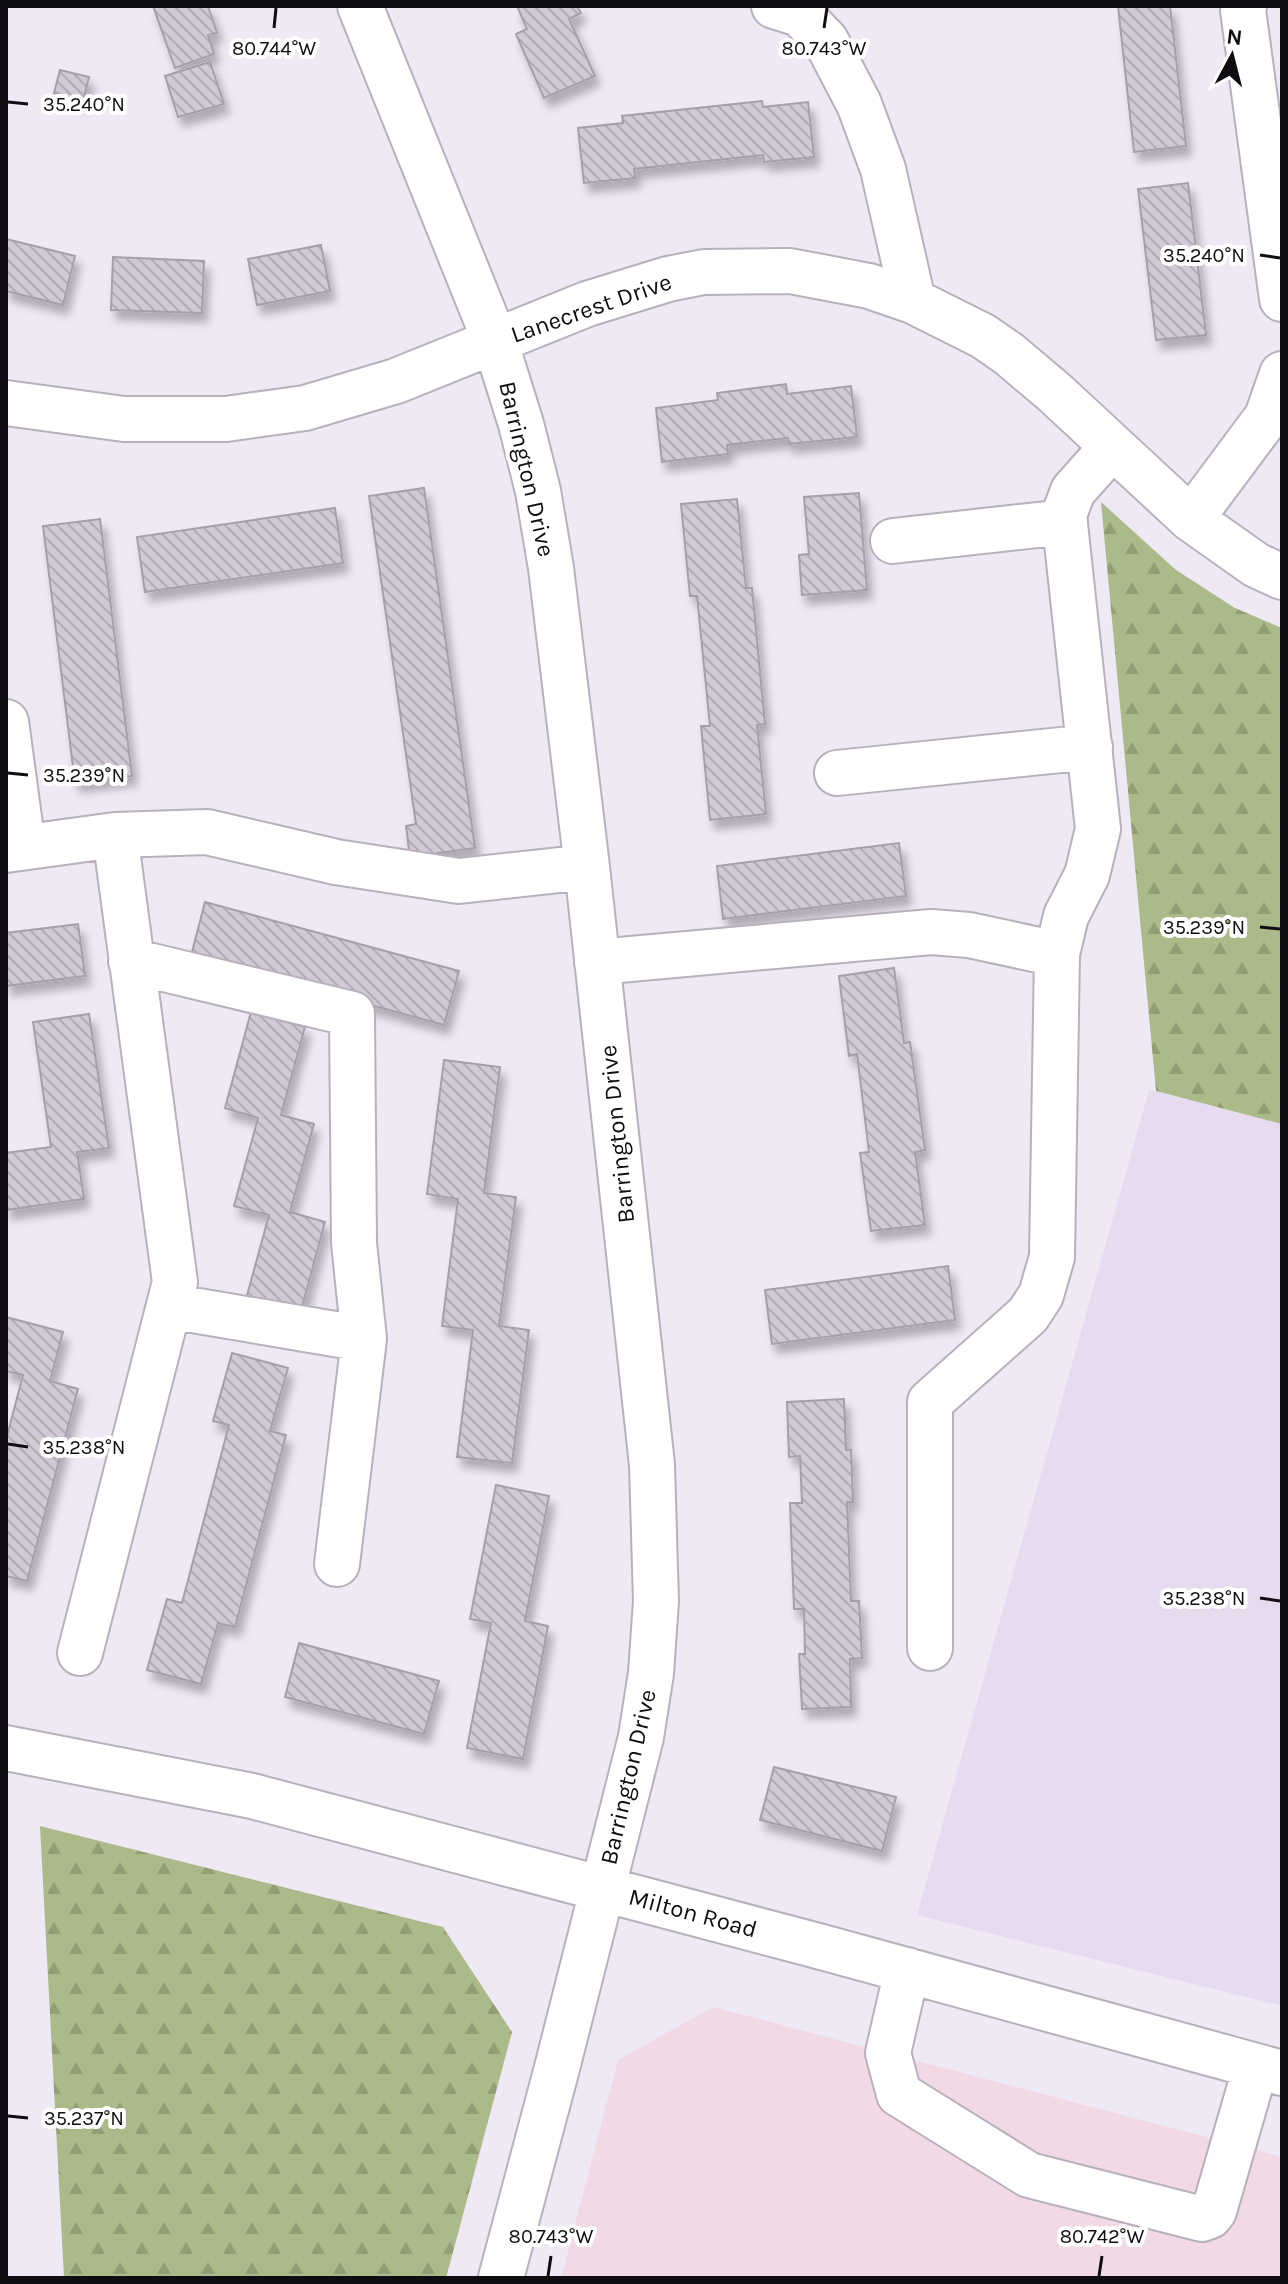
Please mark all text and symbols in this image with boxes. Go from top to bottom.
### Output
north arrow [1192,16,1272,96]
text: N [1225,23,1244,51]
text: 80.744°W [232,37,316,60]
text: 80.743°W [782,37,867,60]
text: 35.240°N [43,93,125,116]
text: 35.240°N [1163,244,1245,267]
street label: Lanecrest Drive [507,267,675,349]
street label: Barrington Drive [493,379,561,559]
text: 35.239°N [43,764,125,787]
text: 35.239°N [1163,916,1245,939]
street label: Barrington Drive [594,1044,640,1224]
text: 35.238°N [43,1436,125,1459]
text: 35.238°N [1163,1587,1245,1610]
street label: Barrington Drive [594,1687,662,1867]
street label: Milton Road [626,1882,760,1944]
text: 35.237°N [44,2107,124,2130]
text: 80.743°W [509,2225,594,2248]
text: 80.742°W [1060,2225,1144,2248]

